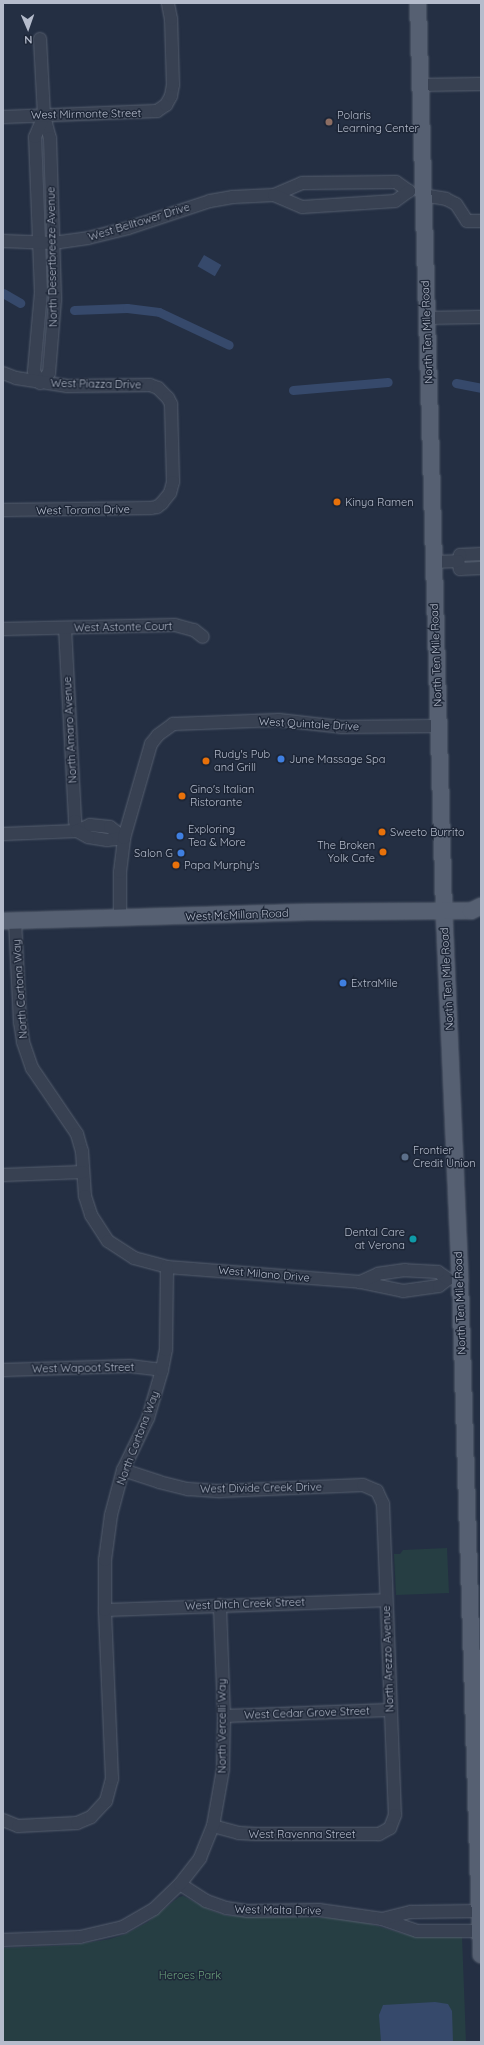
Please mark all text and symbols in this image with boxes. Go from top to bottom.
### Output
north arrow [8,8,48,48]
text: N [24,33,33,47]
street label: West Mirmonte Street [31,106,141,122]
place label: Polaris Learning Center [337,109,419,135]
marker: Polaris Learning Center [324,117,334,127]
street label: North Desertbreeze Avenue [44,187,60,327]
street label: West Belltower Drive [87,200,191,244]
street label: North Ten Mile Road [419,280,435,384]
street label: West Piazza Drive [50,377,142,391]
place label: Kinya Ramen [345,495,414,509]
marker: Kinya Ramen [332,497,342,507]
street label: West Torana Drive [36,503,130,517]
street label: North Ten Mile Road [428,603,444,707]
street label: West Astonte Court [74,620,172,634]
street label: North Amaro Avenue [61,676,79,784]
street label: West Quintale Drive [258,715,360,733]
place label: Rudy's Pub and Grill [214,748,270,774]
place label: June Massage Spa [289,752,385,766]
marker: June Massage Spa [276,754,286,764]
marker: Rudy's Pub and Grill [201,756,211,766]
place label: Gino's Italian Ristorante [190,783,254,809]
marker: Gino's Italian Ristorante [177,791,187,801]
place label: Exploring Tea & More [188,823,246,849]
place label: Sweeto Burrito [390,825,465,839]
marker: Sweeto Burrito [377,827,387,837]
marker: Exploring Tea & More [175,831,185,841]
place label: The Broken Yolk Cafe [317,839,375,865]
place label: Salon G [134,846,173,860]
marker: The Broken Yolk Cafe [378,847,388,857]
marker: Salon G [176,848,186,858]
place label: Papa Murphy's [184,858,259,872]
marker: Papa Murphy's [171,860,181,870]
street label: West McMillan Road [185,907,289,923]
street label: North Ten Mile Road [438,927,456,1031]
street label: North Cortona Way [10,939,30,1039]
place label: ExtraMile [351,976,398,990]
marker: ExtraMile [338,978,348,988]
place label: Frontier Credit Union [413,1144,476,1170]
marker: Frontier Credit Union [400,1152,410,1162]
place label: Dental Care at Verona [344,1226,405,1252]
marker: Dental Care at Verona [408,1234,418,1244]
street label: North Ten Mile Road [452,1251,468,1355]
street label: West Milano Drive [218,1263,310,1285]
street label: West Wapoot Street [32,1361,134,1375]
street label: North Cortona Way [114,1389,162,1487]
street label: West Divide Creek Drive [200,1480,322,1496]
street label: West Ditch Creek Street [185,1595,305,1613]
street label: North Arezzo Avenue [380,1605,396,1713]
street label: North Vercelli Way [215,1679,229,1773]
street label: West Cedar Grove Street [244,1704,370,1722]
street label: West Ravenna Street [249,1827,355,1841]
street label: West Malta Drive [235,1903,321,1917]
park label: Heroes Park [159,1968,221,1982]

